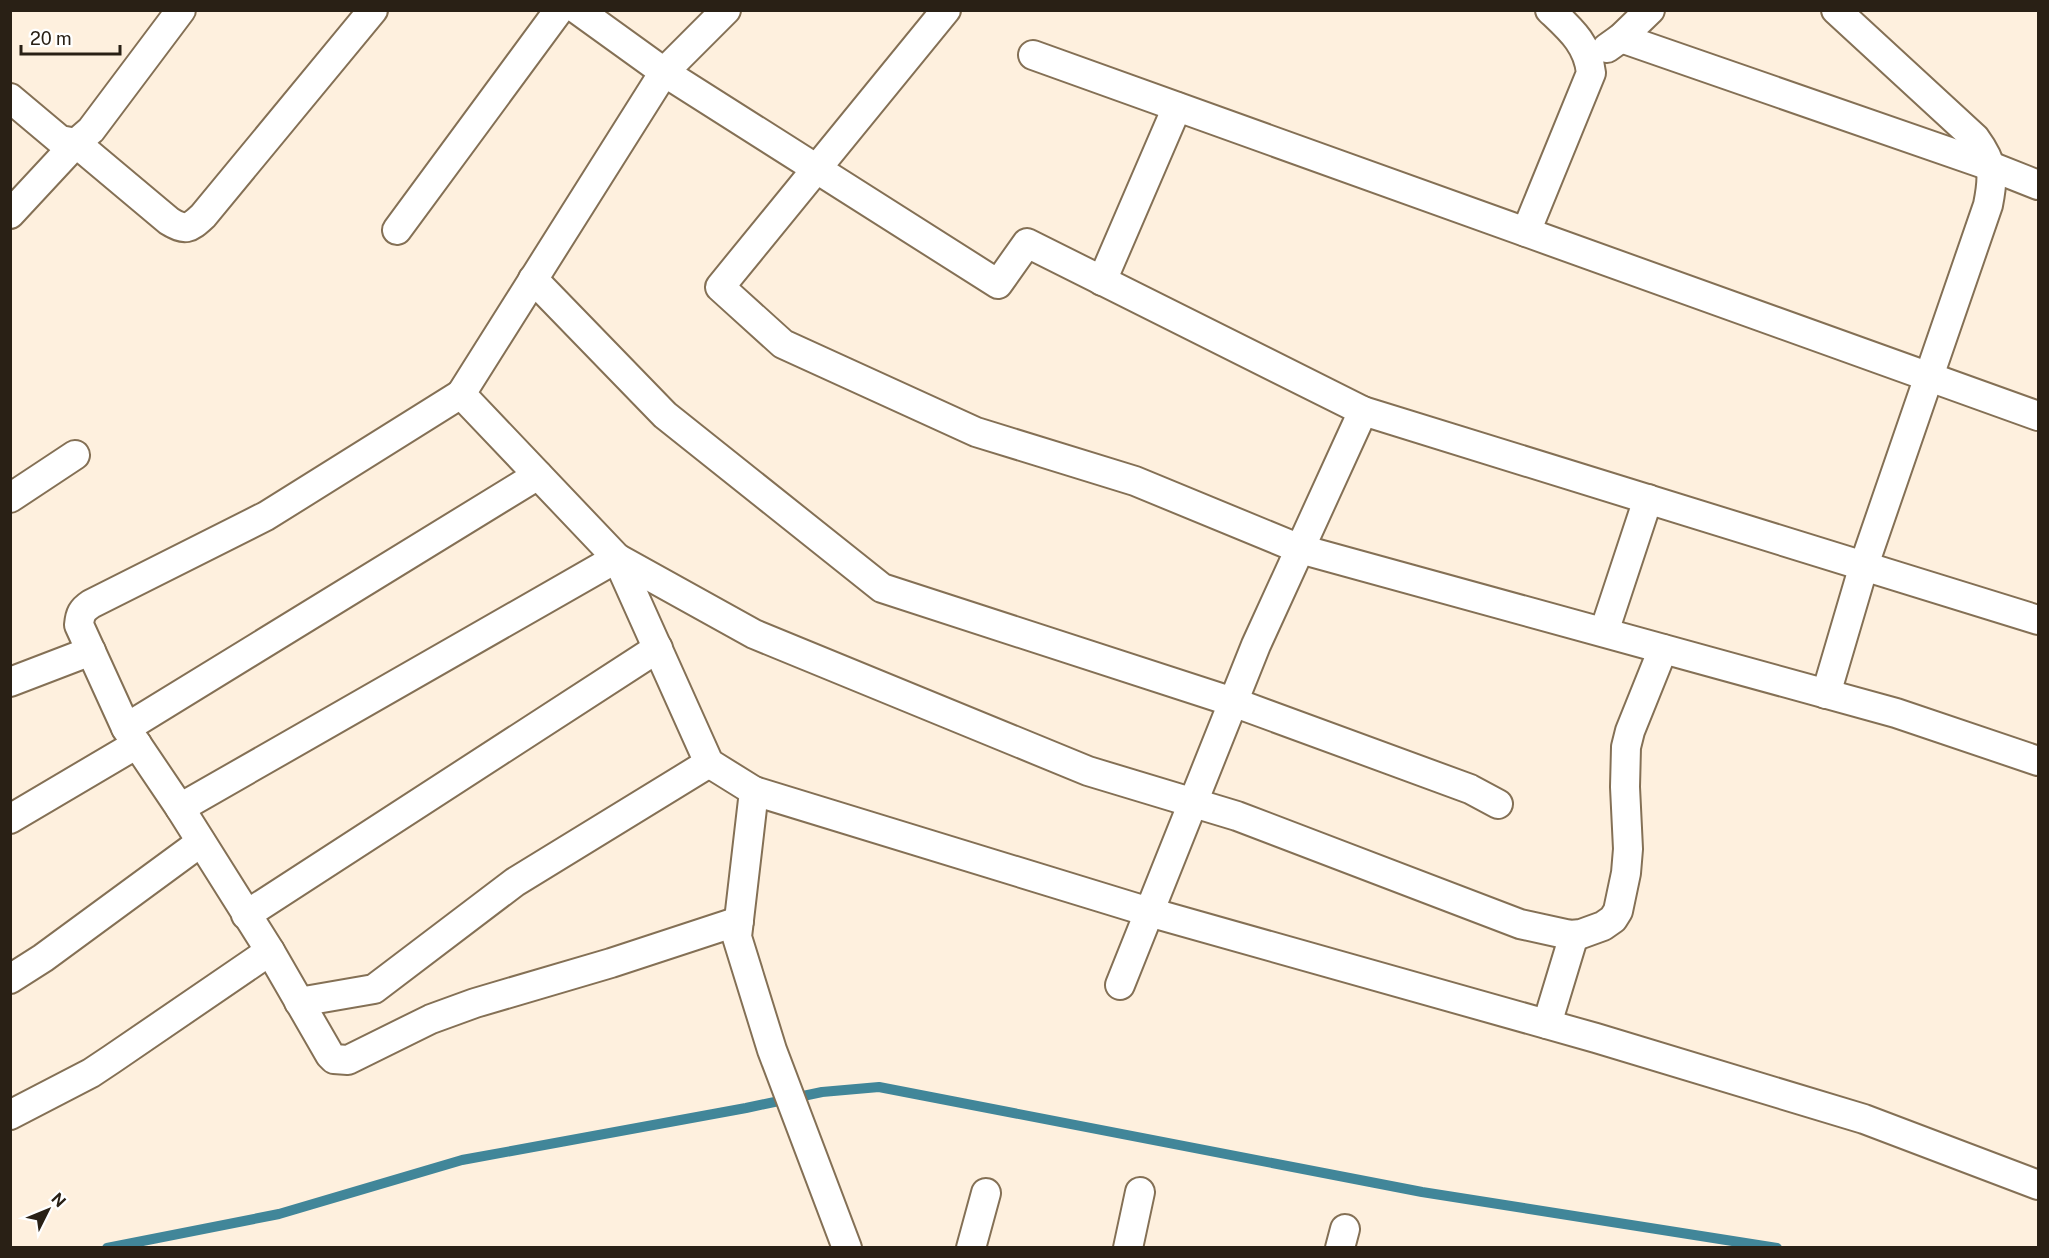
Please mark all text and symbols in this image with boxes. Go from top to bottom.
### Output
scale bar [21,18,120,56]
text: 20 m [30,28,72,49]
north arrow [18,1180,78,1240]
text: N [47,1189,70,1211]

